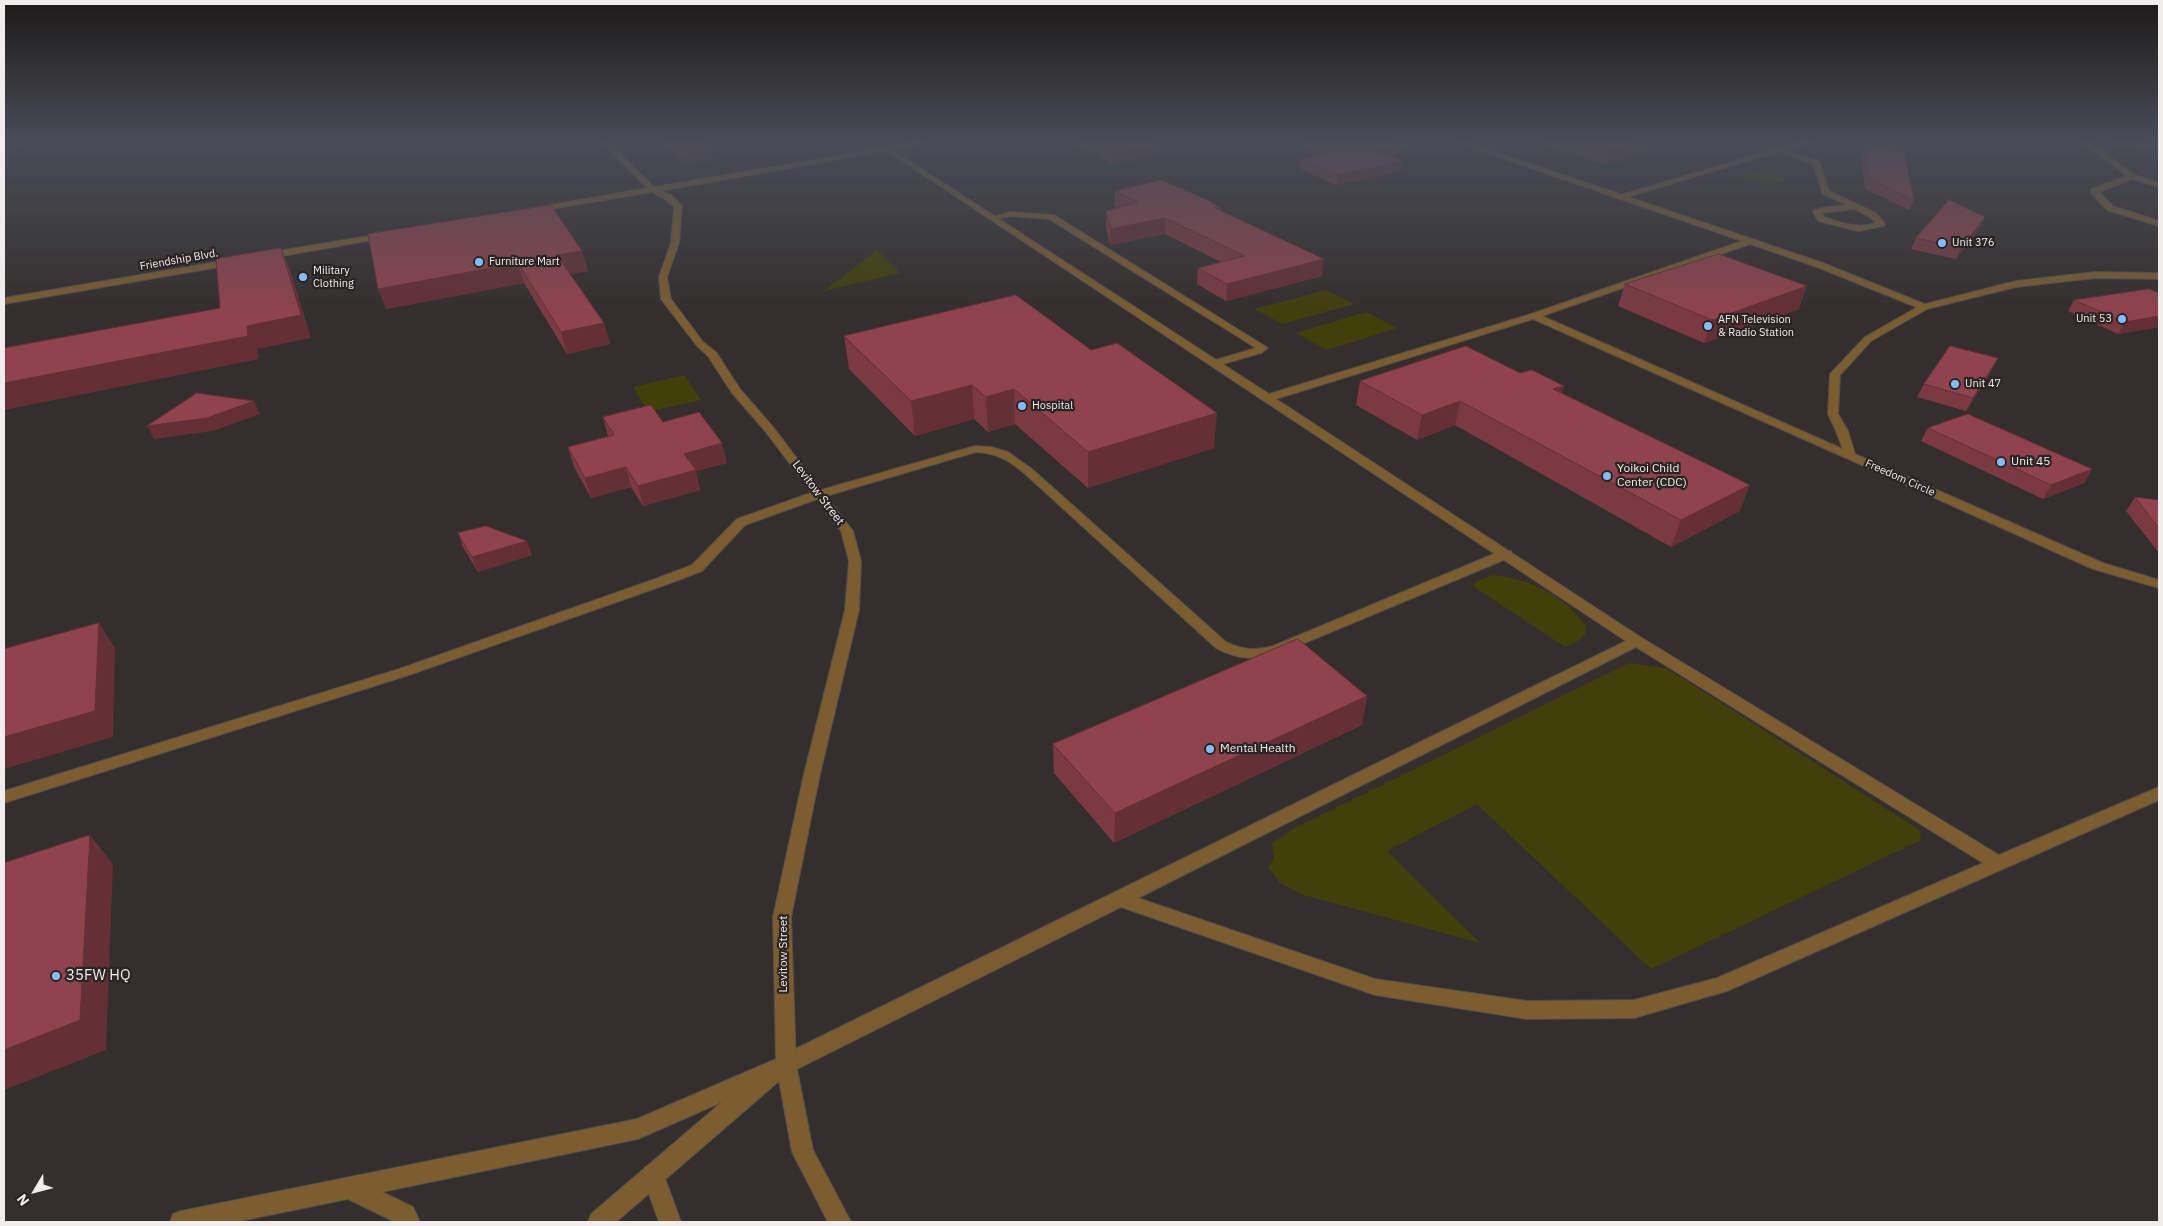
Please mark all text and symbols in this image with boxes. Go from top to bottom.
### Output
place label: Unit 376 [1952,236,1995,250]
marker: Unit 376 [1936,237,1948,249]
street label: Friendship Blvd. [139,247,219,273]
place label: Furniture Mart [489,255,560,269]
marker: Furniture Mart [473,256,485,268]
place label: Military Clothing [313,264,354,290]
marker: Military Clothing [297,271,309,283]
place label: Unit 53 [2076,312,2112,326]
place label: AFN Television & Radio Station [1718,313,1794,339]
marker: Unit 53 [2116,313,2128,325]
marker: AFN Television & Radio Station [1702,320,1714,332]
place label: Unit 47 [1965,377,2001,391]
marker: Unit 47 [1949,378,1961,390]
place label: Hospital [1032,399,1073,413]
marker: Hospital [1016,400,1028,412]
place label: Unit 45 [2011,455,2050,469]
marker: Unit 45 [1995,456,2007,468]
street label: Freedom Circle [1863,457,1937,499]
street label: Levitow Street [789,458,847,528]
place label: Yoikoi Child Center (CDC) [1617,462,1687,490]
marker: Yoikoi Child Center (CDC) [1601,470,1613,482]
place label: Mental Health [1220,742,1296,756]
marker: Mental Health [1204,743,1216,755]
street label: Levitow Street [777,915,791,993]
place label: 35FW HQ [66,967,131,985]
marker: 35FW HQ [50,970,62,982]
north arrow [10,1166,60,1216]
text: N [13,1191,33,1209]

